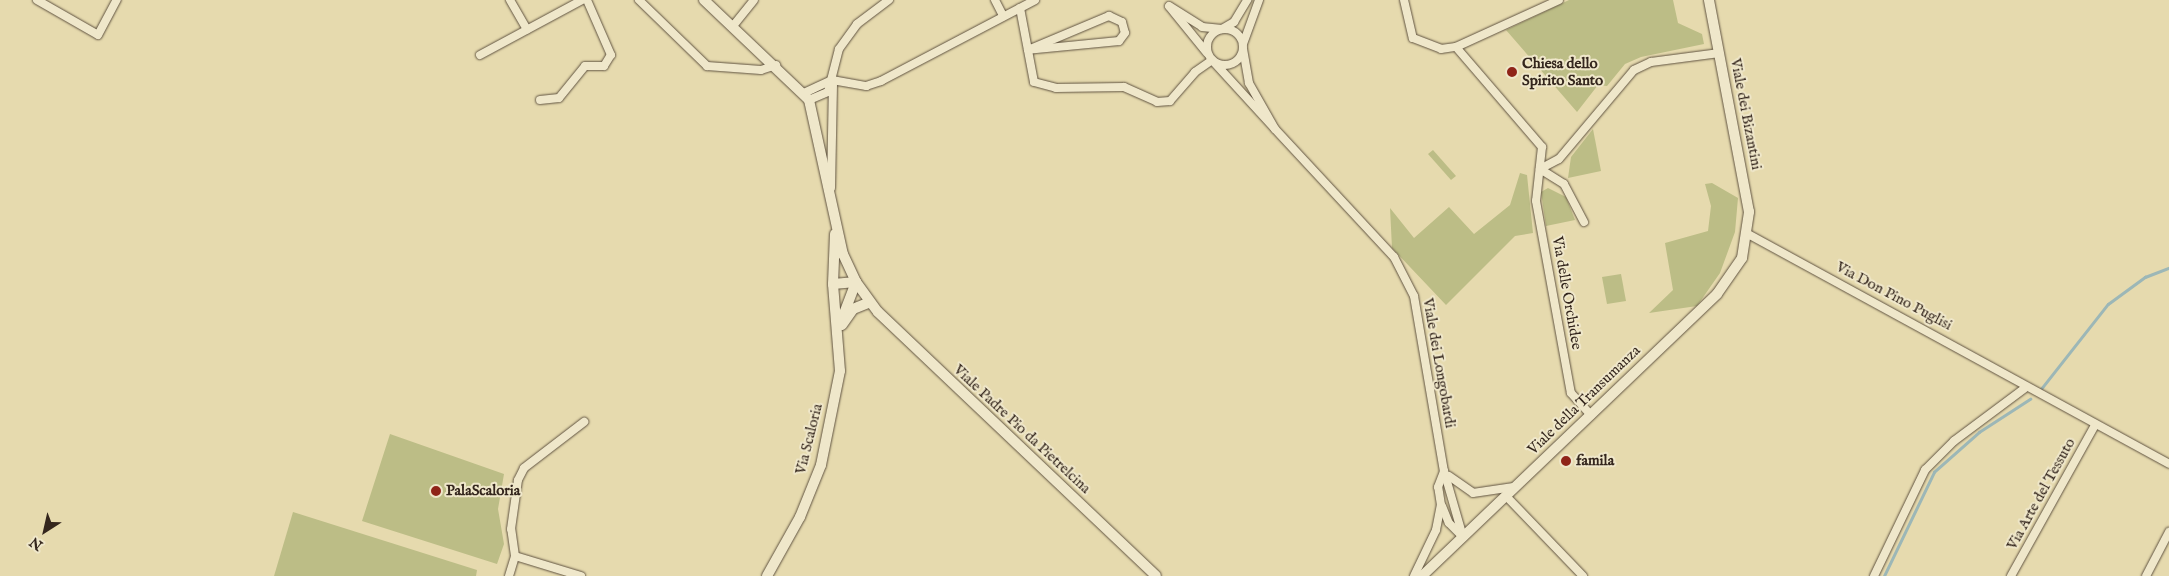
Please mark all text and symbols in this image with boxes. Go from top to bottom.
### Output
place label: Chiesa dello Spirito Santo [1522,54,1603,89]
street label: Viale dei Bizantini [1726,57,1766,171]
marker: Chiesa dello Spirito Santo [1506,66,1518,78]
street label: Via delle Orchidee [1548,235,1586,351]
street label: Via Don Pino Puglisi [1833,258,1955,334]
street label: Viale dei Longobardi [1419,297,1459,429]
street label: Viale della Transumanza [1524,342,1644,458]
street label: Viale Padre Pio da Pietrelcina [950,361,1094,497]
street label: Via Scaloria [792,402,826,476]
street label: Via Arte del Tessuto [2003,435,2079,553]
place label: famila [1576,452,1614,470]
marker: famila [1560,455,1572,467]
place label: PalaScaloria [446,482,520,500]
marker: PalaScaloria [430,485,442,497]
north arrow [20,506,70,556]
text: N [26,532,47,554]

